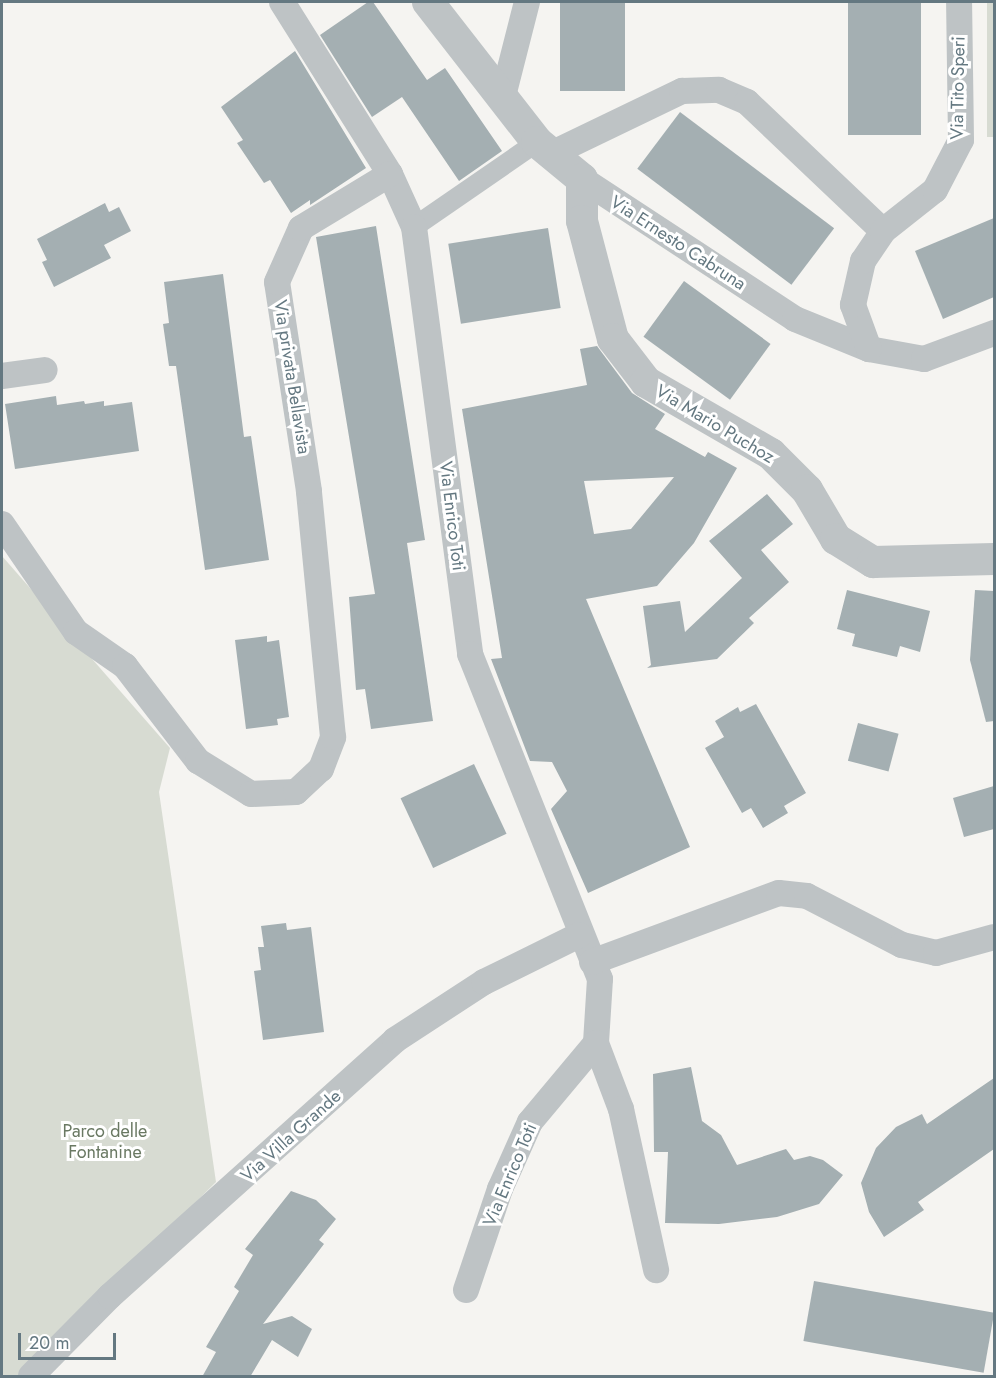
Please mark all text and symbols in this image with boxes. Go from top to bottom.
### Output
street label: Via Tito Speri [946,36,970,140]
street label: Via Ernesto Cabruna [606,191,750,295]
street label: Via privata Bellavista [269,298,315,456]
street label: Via Mario Puchoz [652,380,778,468]
street label: Via Enrico Toti [435,460,469,572]
street label: Via Villa Grande [236,1085,346,1187]
street label: Via Enrico Toti [479,1120,541,1230]
park label: Parco delle Fontanine [63,1121,147,1164]
scale bar [21,1321,118,1359]
text: 20 m [29,1330,69,1356]

